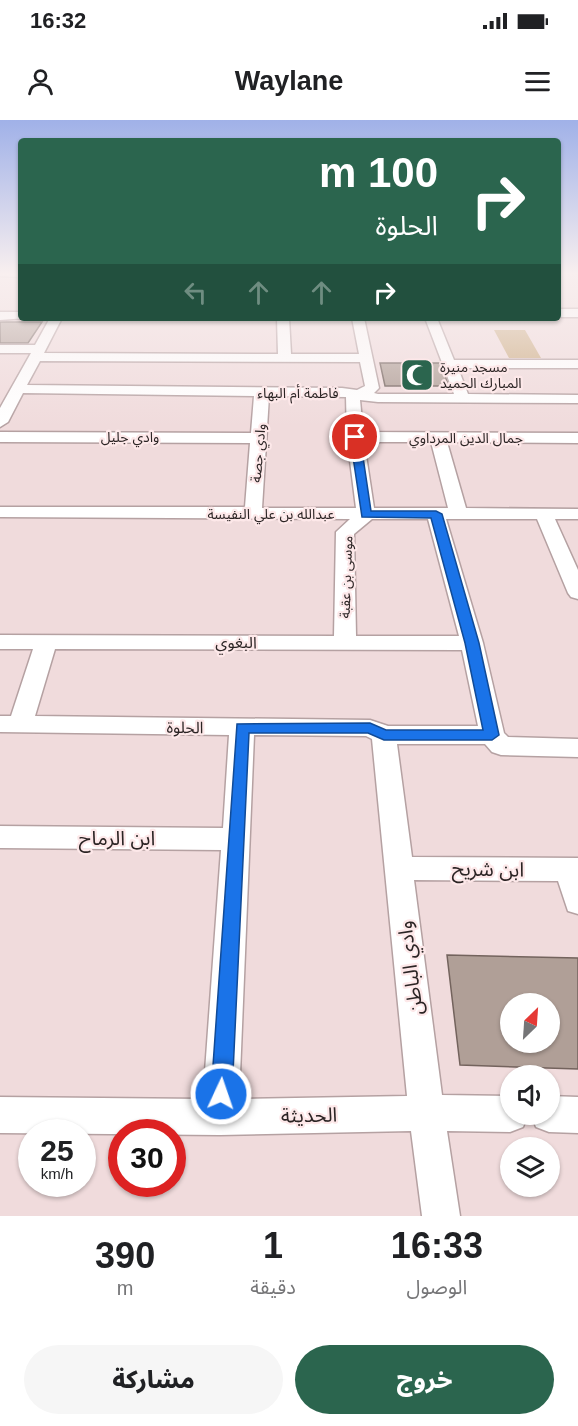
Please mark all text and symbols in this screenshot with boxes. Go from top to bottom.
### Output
text: 16:32 [30,8,86,33]
icon: person [24,65,57,98]
icon: menu [521,65,554,98]
text: Waylane [235,66,343,96]
text: 100 m [319,149,438,196]
icon: right [459,162,537,240]
text: الحلوة [376,211,438,241]
icon: left [179,276,212,309]
icon: ahead [242,276,275,309]
icon: ahead [305,276,338,309]
icon: right [368,276,401,309]
mosque icon: مسجد منيرة المبارك الحميد [399,357,435,393]
place label: مسجد منيرة المبارك الحميد [440,359,522,392]
street label: فاطمة أم البهاء [257,384,339,404]
pin [329,411,380,462]
icon: arrive [338,420,371,453]
street label: وادي جصة [247,423,272,483]
street label: وادي جليل [101,429,159,448]
street label: جمال الدين المرداوي [409,430,523,449]
street label: عبدالله بن علي النفيسة [207,506,335,525]
street label: موسى بن عقبة [337,535,356,619]
street label: البغوي [215,634,257,655]
street label: الحلوة [166,719,204,737]
street label: ابن الرماح [79,827,155,853]
street label: ابن شريح [452,857,524,885]
street label: وادي الباطن [393,919,431,1016]
north arrow [500,993,560,1053]
map controls [500,993,560,1197]
position arrow [189,1062,253,1126]
button: sound [500,1065,560,1125]
street label: الحديثة [281,1104,337,1127]
speed limit sign: 30 [108,1119,186,1197]
text: 25 [40,1134,74,1167]
button: layers [500,1137,560,1197]
text: km/h [41,1165,73,1182]
text: 1 [263,1225,283,1266]
text: 16:33 [391,1225,483,1266]
text: 390 [95,1235,155,1276]
text: دقيقة [250,1276,296,1298]
text: الوصول [406,1276,467,1298]
text: m [117,1277,133,1299]
button: مشاركة [24,1345,283,1414]
button: خروج [295,1345,554,1414]

